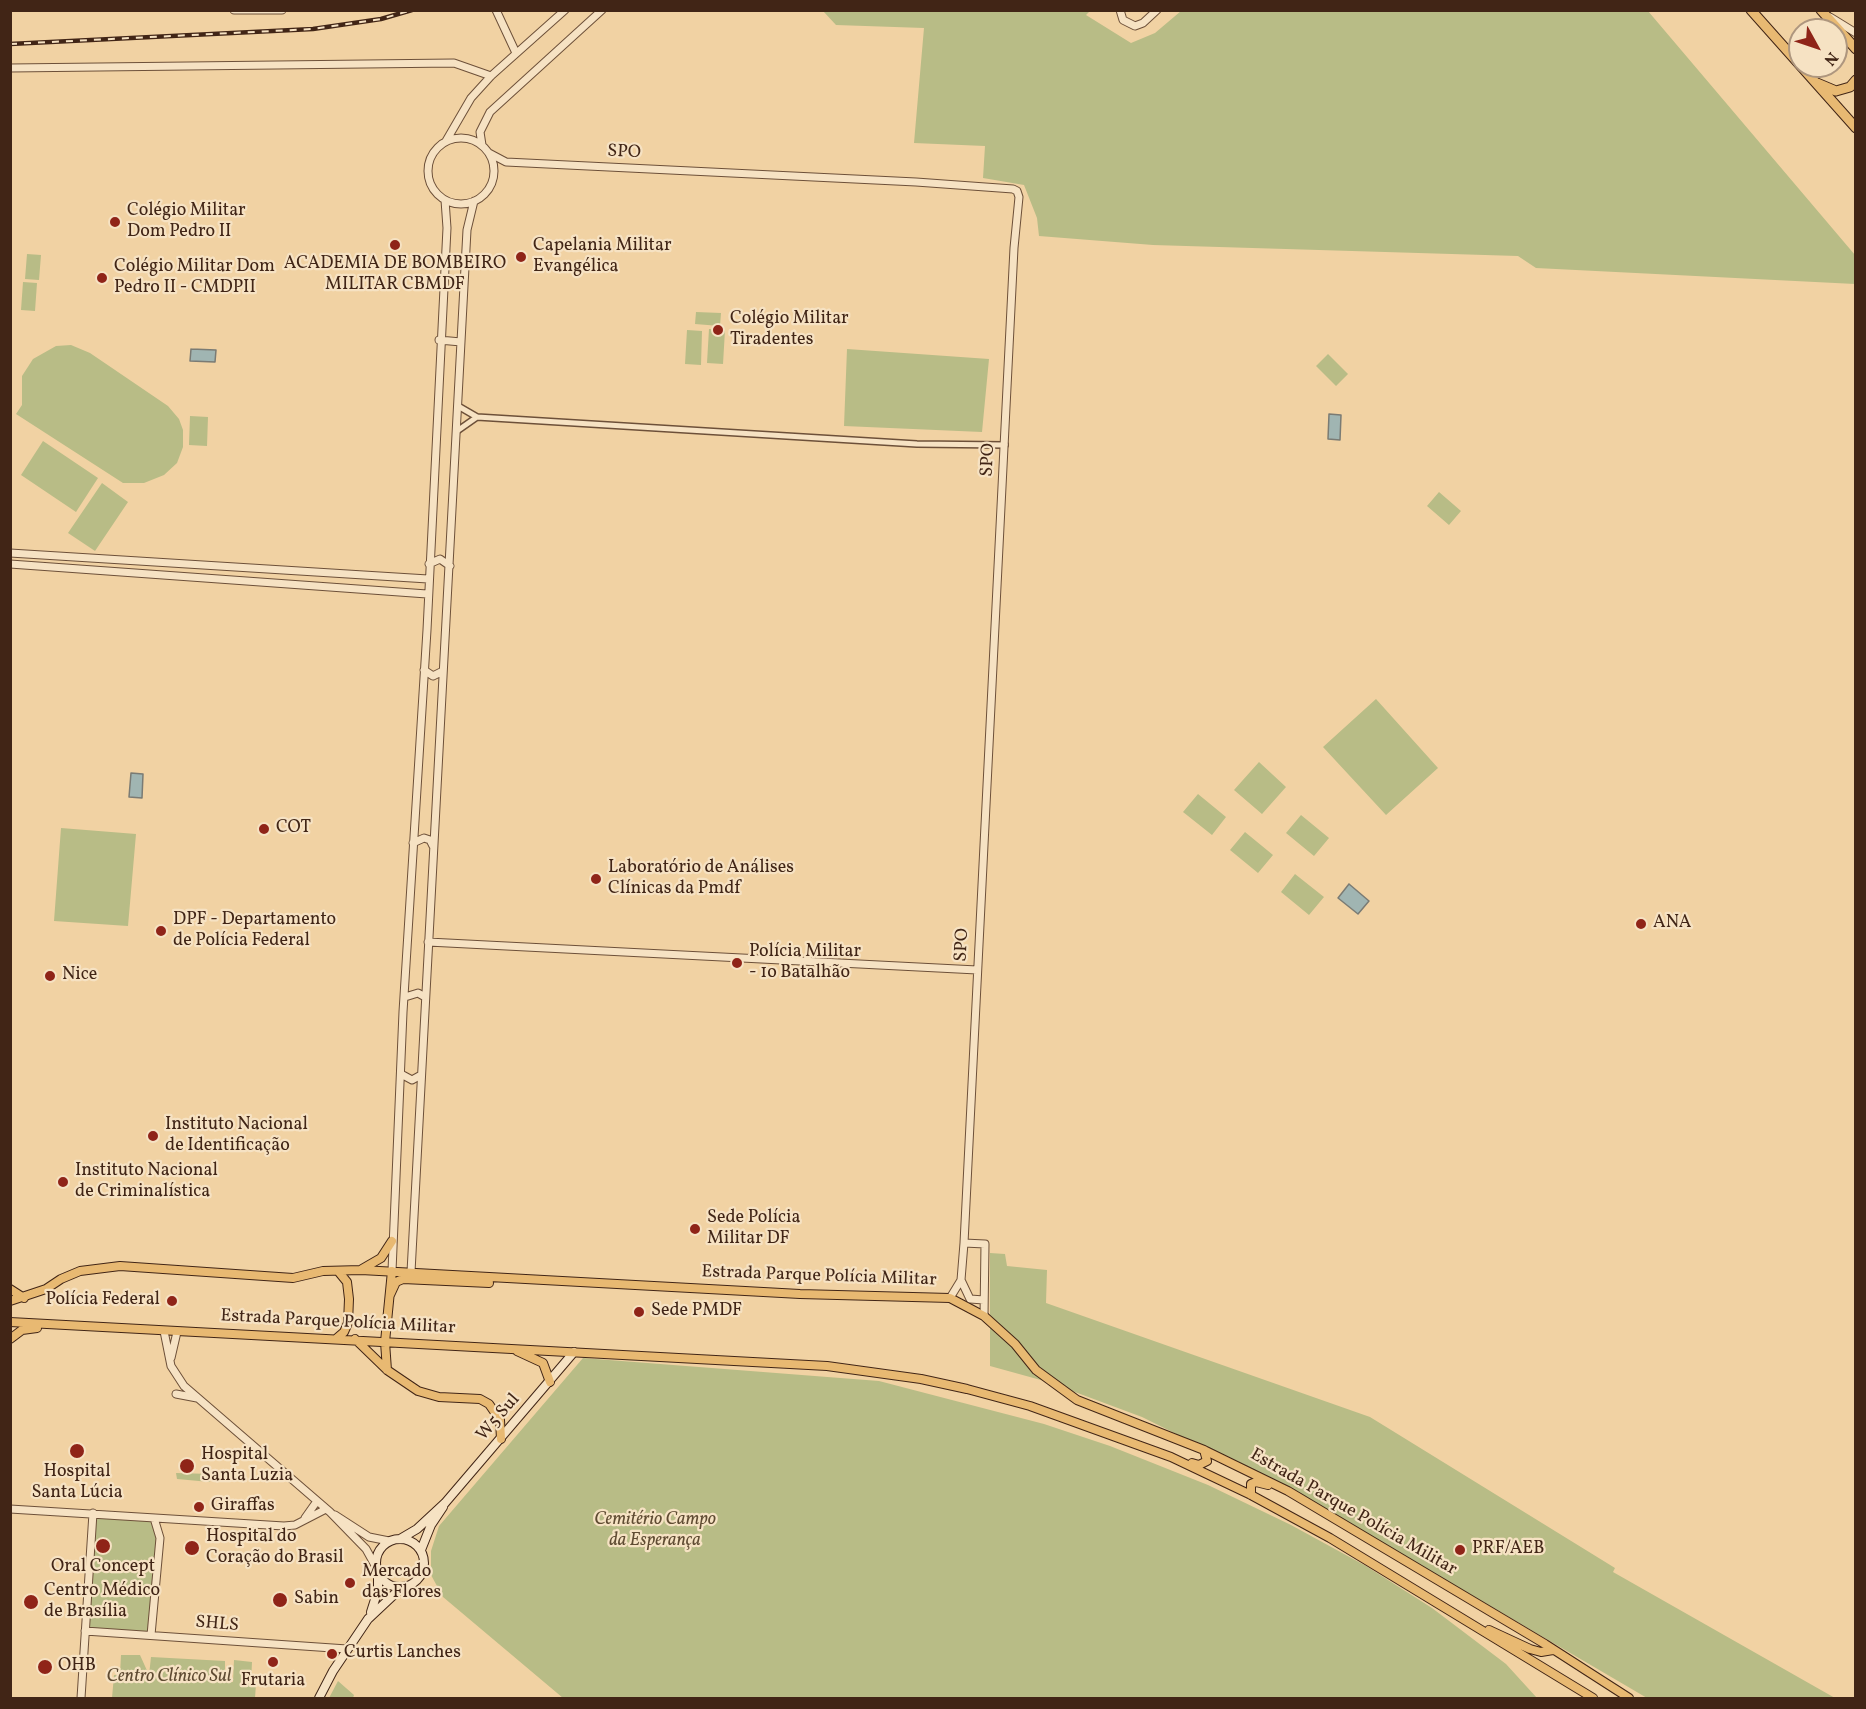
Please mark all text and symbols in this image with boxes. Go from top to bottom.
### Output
north arrow [1788,18,1848,78]
text: N [1818,47,1842,70]
street label: SPO [607,141,641,165]
place label: Colégio Militar Dom Pedro II [127,201,246,244]
marker: Colégio Militar Dom Pedro II [108,215,122,229]
place label: Capelania Militar Evangélica [533,236,671,278]
marker: ACADEMIA DE BOMBEIRO MILITAR CBMDF [388,238,402,252]
marker: Capelania Militar Evangélica [514,250,528,264]
place label: ACADEMIA DE BOMBEIRO MILITAR CBMDF [284,254,506,296]
place label: Colégio Militar Dom Pedro II - CMDPII [114,257,275,300]
marker: Colégio Militar Dom Pedro II - CMDPII [95,271,109,285]
place label: Colégio Militar Tiradentes [730,309,849,352]
marker: Colégio Militar Tiradentes [711,323,725,337]
street label: SPO [977,443,1001,477]
place label: COT [276,818,311,840]
marker: COT [257,822,271,836]
place label: Laboratório de Análises Clínicas da Pmdf [608,858,794,900]
marker: Laboratório de Análises Clínicas da Pmdf [589,872,603,886]
place label: DPF - Departamento de Polícia Federal [173,910,336,952]
place label: ANA [1653,913,1691,935]
marker: ANA [1634,917,1648,931]
marker: DPF - Departamento de Polícia Federal [154,924,168,938]
street label: SPO [951,928,975,962]
place label: Polícia Militar - 1o Batalhão [749,942,861,984]
marker: Polícia Militar - 1o Batalhão [730,956,744,970]
place label: Nice [62,965,97,987]
marker: Nice [43,969,57,983]
place label: Instituto Nacional de Identificação [165,1115,308,1158]
marker: Instituto Nacional de Identificação [146,1129,160,1143]
place label: Instituto Nacional de Criminalística [75,1161,218,1204]
marker: Instituto Nacional de Criminalística [56,1175,70,1189]
place label: Sede Polícia Militar DF [707,1208,800,1250]
marker: Sede Polícia Militar DF [688,1222,702,1236]
street label: Estrada Parque Polícia Militar [701,1262,937,1292]
place label: Polícia Federal [45,1290,160,1312]
marker: Polícia Federal [165,1294,179,1308]
place label: Sede PMDF [651,1301,742,1323]
marker: Sede PMDF [632,1305,646,1319]
street label: Estrada Parque Polícia Militar [220,1306,456,1340]
street label: W5 Sul [473,1390,525,1446]
marker: Hospital Santa Lúcia [68,1442,86,1460]
place label: Hospital Santa Luzia [201,1445,293,1488]
street label: Estrada Parque Polícia Militar [1246,1445,1460,1581]
marker: Hospital Santa Luzia [178,1457,196,1475]
place label: Hospital Santa Lúcia [31,1462,123,1504]
place label: Giraffas [211,1496,275,1518]
marker: Giraffas [192,1500,206,1514]
park label: Cemitério Campo da Esperança [594,1510,716,1552]
place label: Hospital do Coração do Brasil [206,1527,344,1570]
marker: Oral Concept [94,1537,112,1555]
marker: Hospital do Coração do Brasil [183,1539,201,1557]
place label: PRF/AEB [1472,1539,1544,1561]
marker: PRF/AEB [1453,1543,1467,1557]
place label: Oral Concept [51,1557,155,1579]
place label: Mercado das Flores [362,1562,441,1604]
marker: Mercado das Flores [343,1576,357,1590]
place label: Centro Médico de Brasília [44,1581,160,1624]
place label: Sabin [294,1589,339,1611]
marker: Sabin [271,1591,289,1609]
marker: Centro Médico de Brasília [22,1593,40,1611]
street label: SHLS [194,1612,240,1638]
place label: Curtis Lanches [344,1643,461,1665]
marker: Curtis Lanches [325,1647,339,1661]
marker: Frutaria [266,1655,280,1669]
place label: OHB [58,1656,96,1678]
marker: OHB [36,1658,54,1676]
park label: Centro Clínico Sul [107,1667,231,1689]
place label: Frutaria [241,1671,305,1693]

